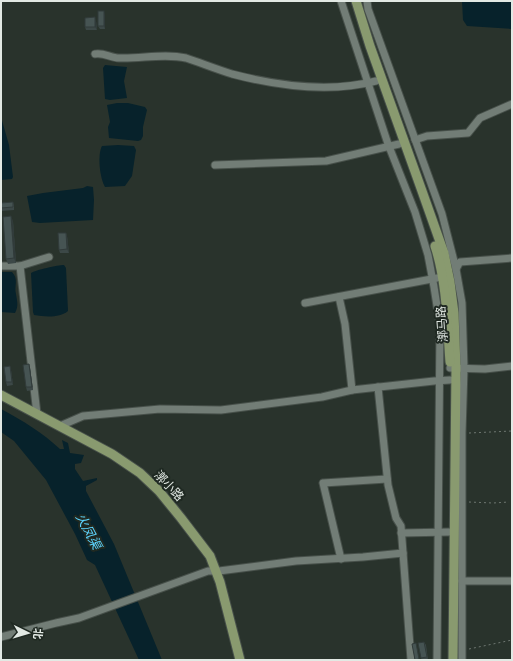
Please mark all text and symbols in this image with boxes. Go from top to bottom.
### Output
street label: 漷马路 [433,306,450,343]
street label: 漷小路 [152,467,187,504]
water label: 火凤渠 [73,510,106,554]
north arrow [8,613,48,653]
text: 北 [31,628,45,640]

